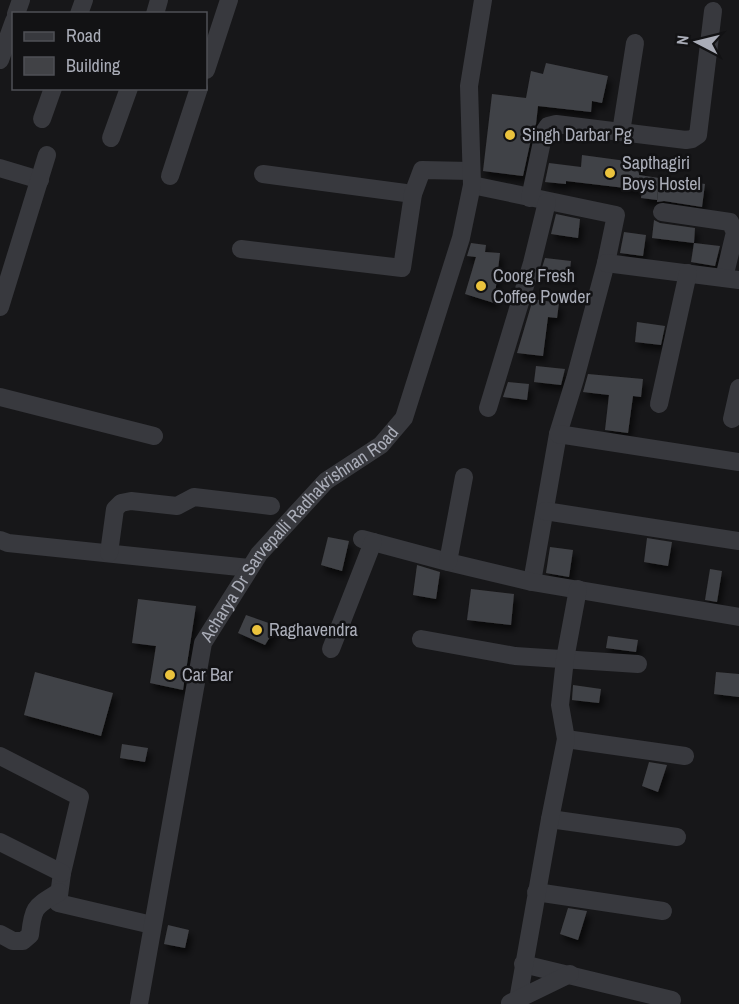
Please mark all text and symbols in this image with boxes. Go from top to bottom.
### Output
legend [12,12,207,90]
north arrow [667,12,727,72]
text: Road [66,23,101,48]
text: N [671,34,694,46]
text: Building [66,53,121,78]
place label: Singh Darbar Pg [522,122,633,147]
marker: Singh Darbar Pg [503,128,517,142]
place label: Sapthagiri Boys Hostel [622,150,701,196]
marker: Sapthagiri Boys Hostel [603,166,617,180]
place label: Coorg Fresh Coffee Powder [493,263,590,309]
marker: Coorg Fresh Coffee Powder [474,279,488,293]
street label: Acharya Dr Sarvepalli Radhakrishnan Road [193,420,404,647]
place label: Raghavendra [269,617,358,642]
marker: Raghavendra [250,623,264,637]
place label: Car Bar [182,662,233,687]
marker: Car Bar [163,668,177,682]

